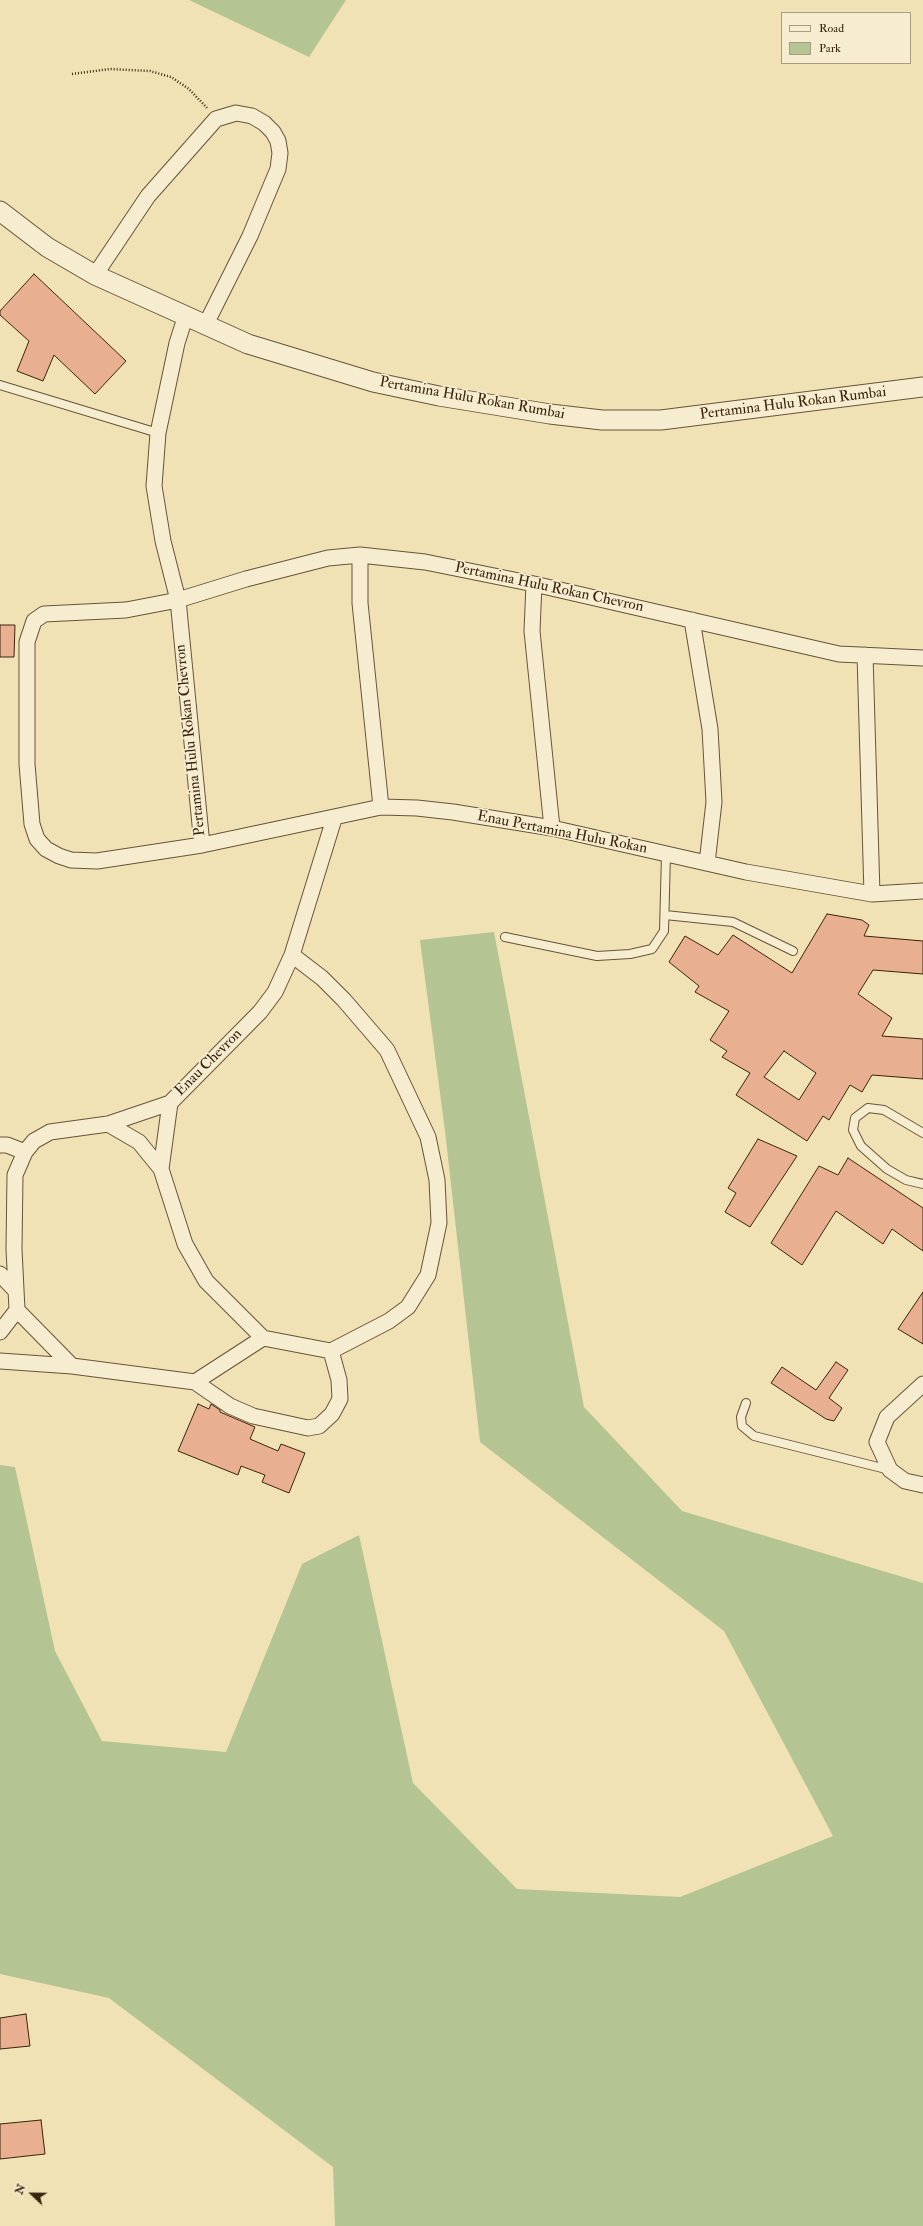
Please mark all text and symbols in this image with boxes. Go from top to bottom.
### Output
legend [781,12,911,64]
text: Road [819,21,844,36]
text: Park [819,41,841,56]
street label: Pertamina Hulu Rokan Rumbai [378,374,566,424]
street label: Pertamina Hulu Rokan Rumbai [699,384,887,424]
street label: Pertamina Hulu Rokan Chevron [453,559,645,617]
street label: Pertamina Hulu Rokan Chevron [172,643,210,837]
street label: Enau Pertamina Hulu Rokan [475,808,649,858]
street label: Enau Chevron [172,1026,246,1100]
north arrow [12,2174,52,2214]
text: N [13,2182,28,2196]

